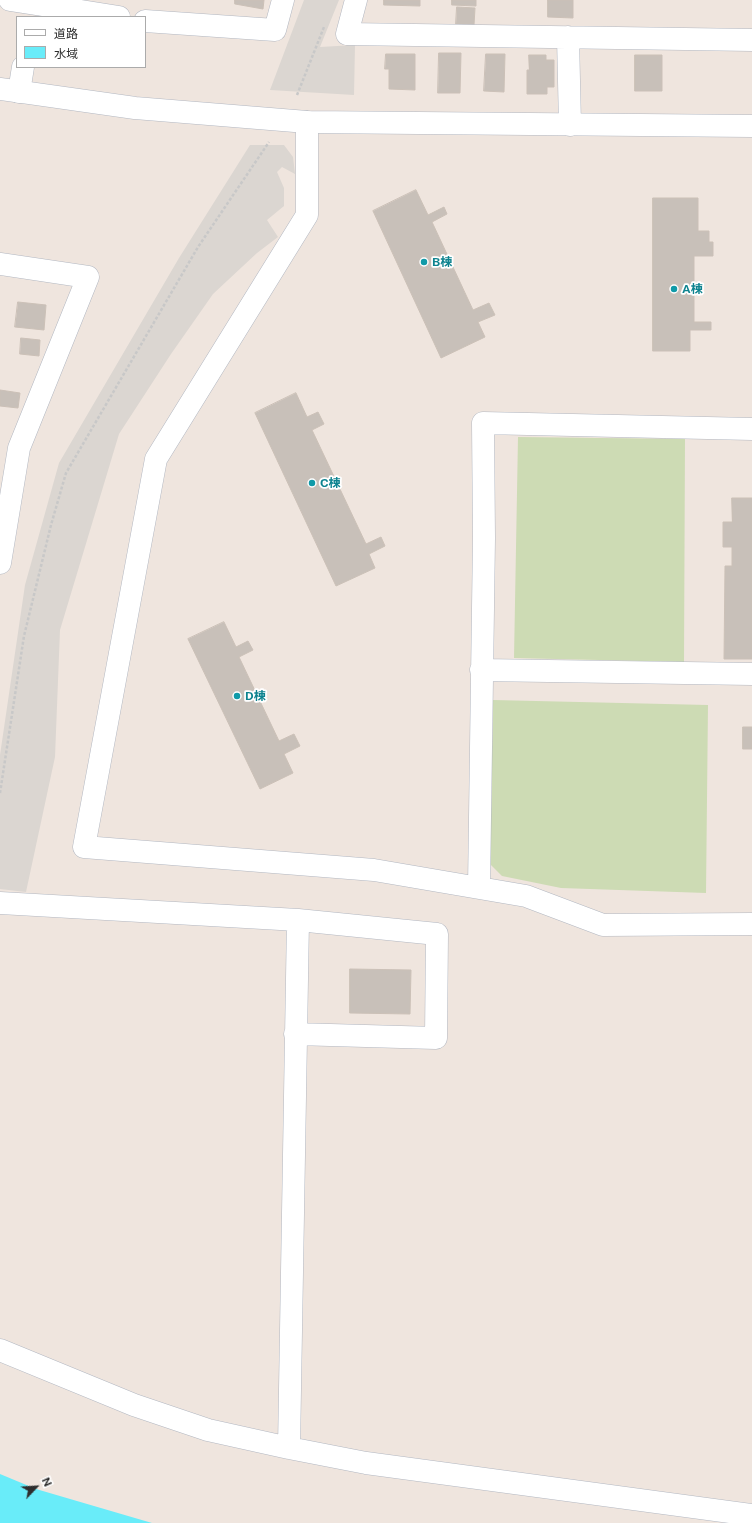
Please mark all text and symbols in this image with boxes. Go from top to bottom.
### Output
legend [16,16,146,68]
text: 道路 [54,27,78,41]
text: 水域 [54,47,78,61]
place label: B棟 [432,255,452,269]
marker: B棟 [419,257,429,267]
place label: A棟 [682,282,703,296]
marker: A棟 [669,284,679,294]
place label: C棟 [320,476,341,490]
marker: C棟 [307,478,317,488]
place label: D棟 [245,689,266,703]
marker: D棟 [232,691,242,701]
north arrow [16,1467,56,1507]
text: N [40,1475,54,1488]

